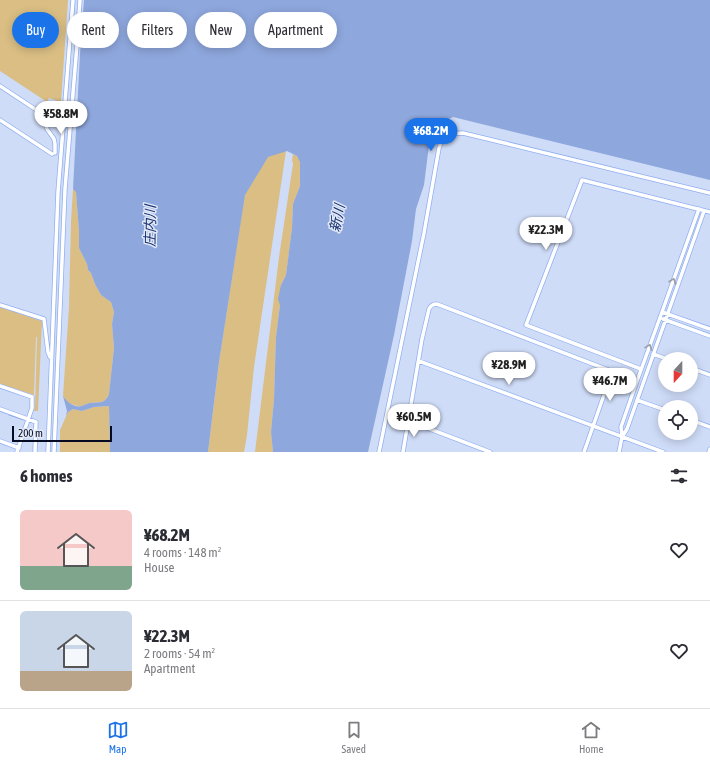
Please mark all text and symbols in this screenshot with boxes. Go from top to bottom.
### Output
chip: Buy [12,12,59,48]
chip: Rent [67,12,119,48]
chip: Filters [127,12,187,48]
chip: New [195,12,246,48]
chip: Apartment [254,12,337,48]
pin: ¥58.8M [28,101,94,135]
text: ¥58.8M [43,106,79,121]
pin: ¥68.2M [398,118,464,152]
text: ¥68.2M [413,123,449,138]
water label: 新川 [326,201,348,233]
water label: 庄内川 [142,203,158,247]
pin: ¥22.3M [513,217,579,251]
text: ¥22.3M [528,222,564,237]
one-way arrow [669,278,677,285]
one-way arrow [645,343,653,350]
pin: ¥28.9M [476,352,542,386]
north arrow [658,352,698,392]
map controls [658,352,698,440]
text: ¥28.9M [491,357,527,372]
pin: ¥46.7M [577,368,643,402]
text: ¥46.7M [592,373,628,388]
button: locate [658,400,698,440]
pin: ¥60.5M [381,404,447,438]
text: ¥60.5M [396,409,432,424]
scale bar [12,424,112,443]
text: 200 m [18,427,43,439]
icon: filters [668,465,690,487]
text: 6 homes [20,466,73,486]
text: ¥68.2M [144,525,190,545]
icon: home [52,526,100,574]
icon: heart [668,539,690,561]
text: 4 rooms · 148 m² [144,545,221,560]
text: House [144,560,174,575]
text: ¥22.3M [144,626,190,646]
icon: home [52,627,100,675]
icon: heart [668,640,690,662]
text: 2 rooms · 54 m² [144,646,215,661]
text: Apartment [144,661,195,676]
tab: Map [107,719,129,755]
tab: Saved [342,719,366,755]
tab: Home [579,719,603,755]

